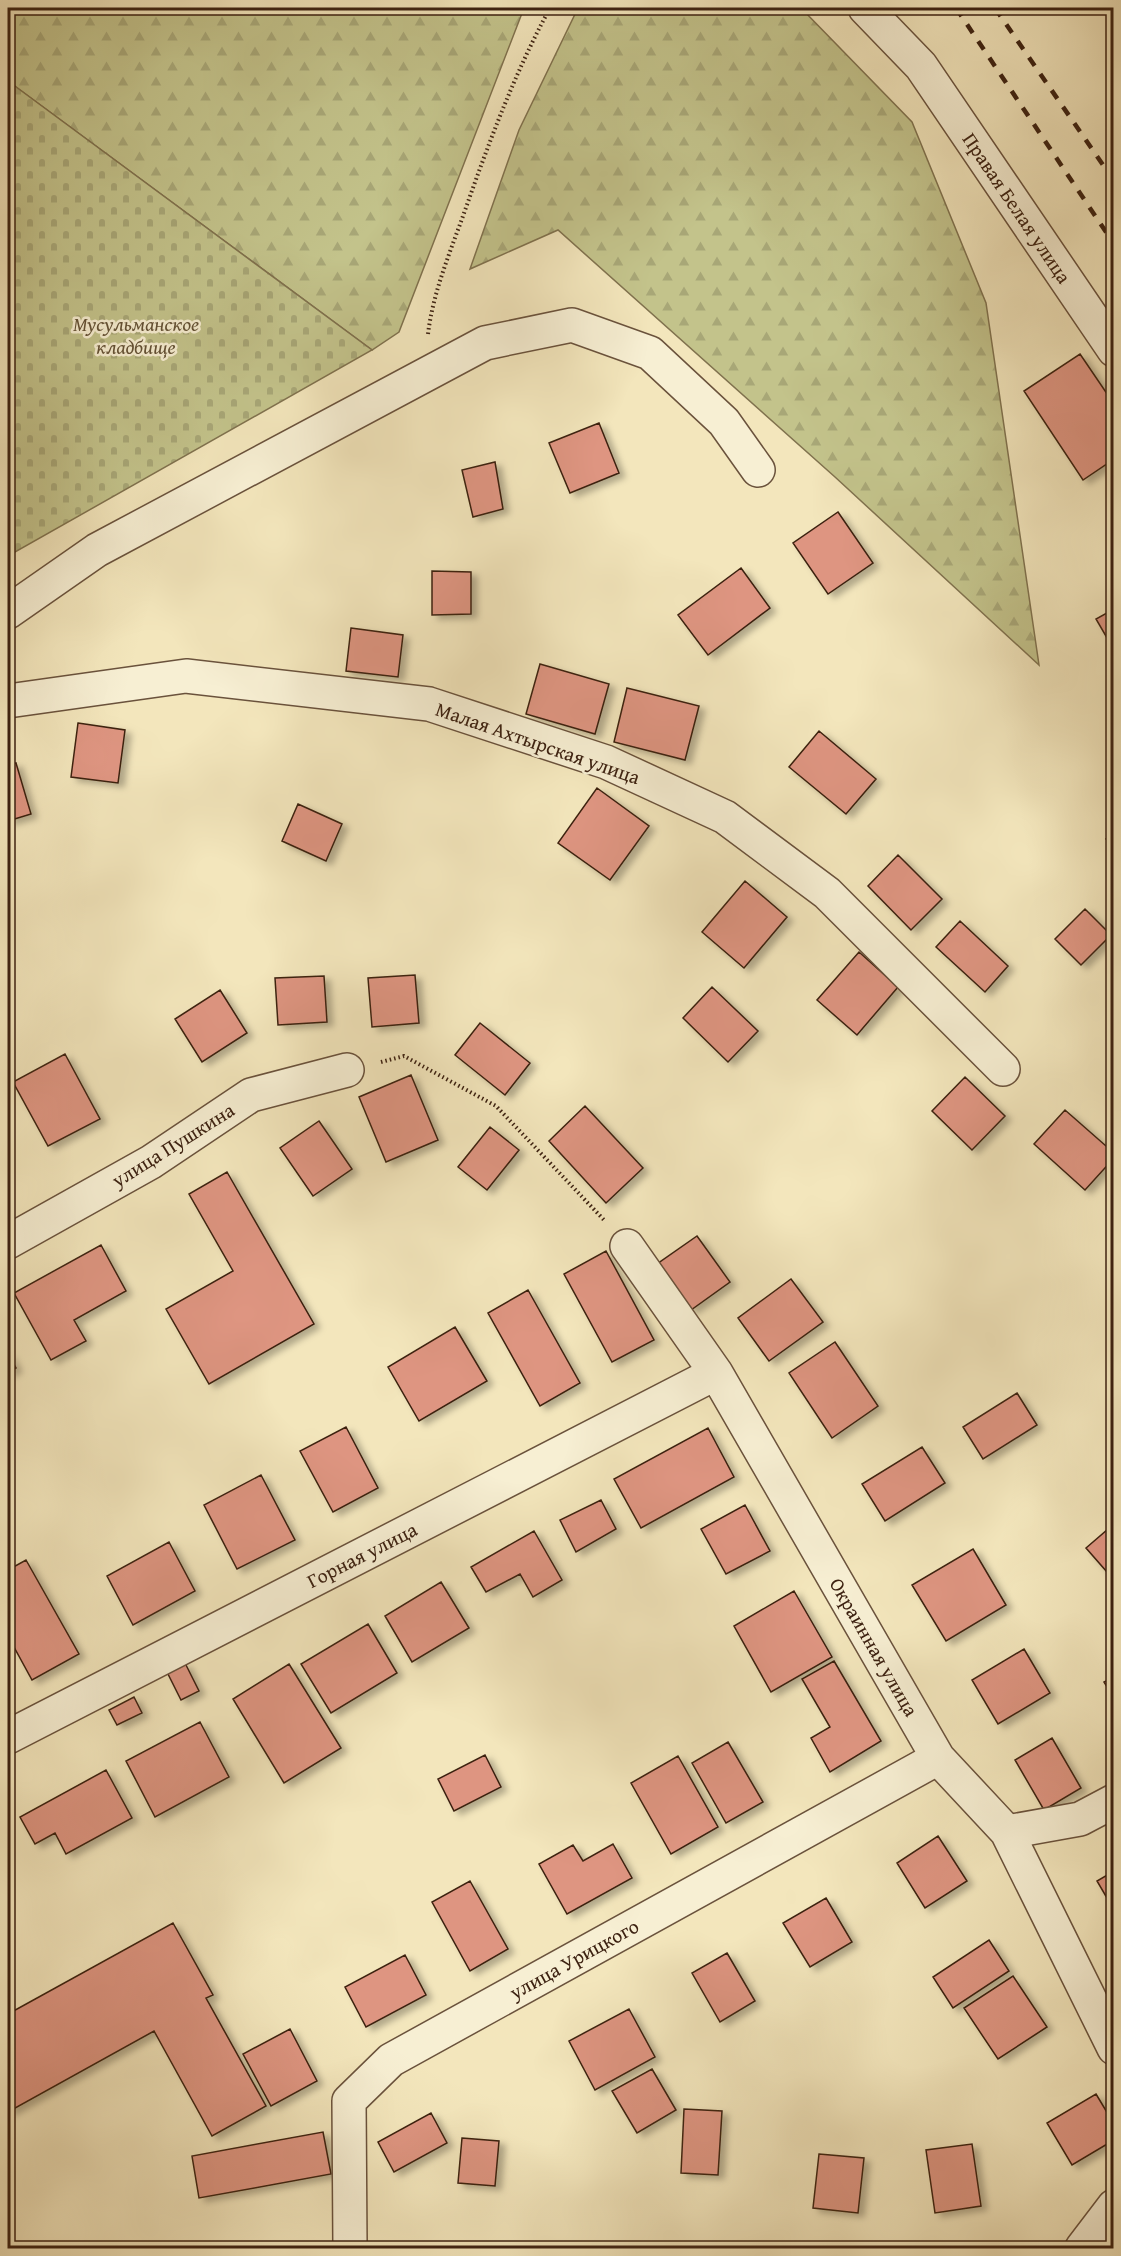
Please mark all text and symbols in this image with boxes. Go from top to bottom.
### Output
street label: Правая Белая улица [956,126,1079,290]
park label: Мусульманское кладбище [73,309,199,361]
street label: Малая Ахтырская улица [432,694,645,791]
street label: улица Пушкина [105,1095,240,1195]
street label: Горная улица [302,1514,422,1595]
street label: Окраинная улица [823,1572,926,1722]
street label: улица Урицкого [503,1911,644,2007]

